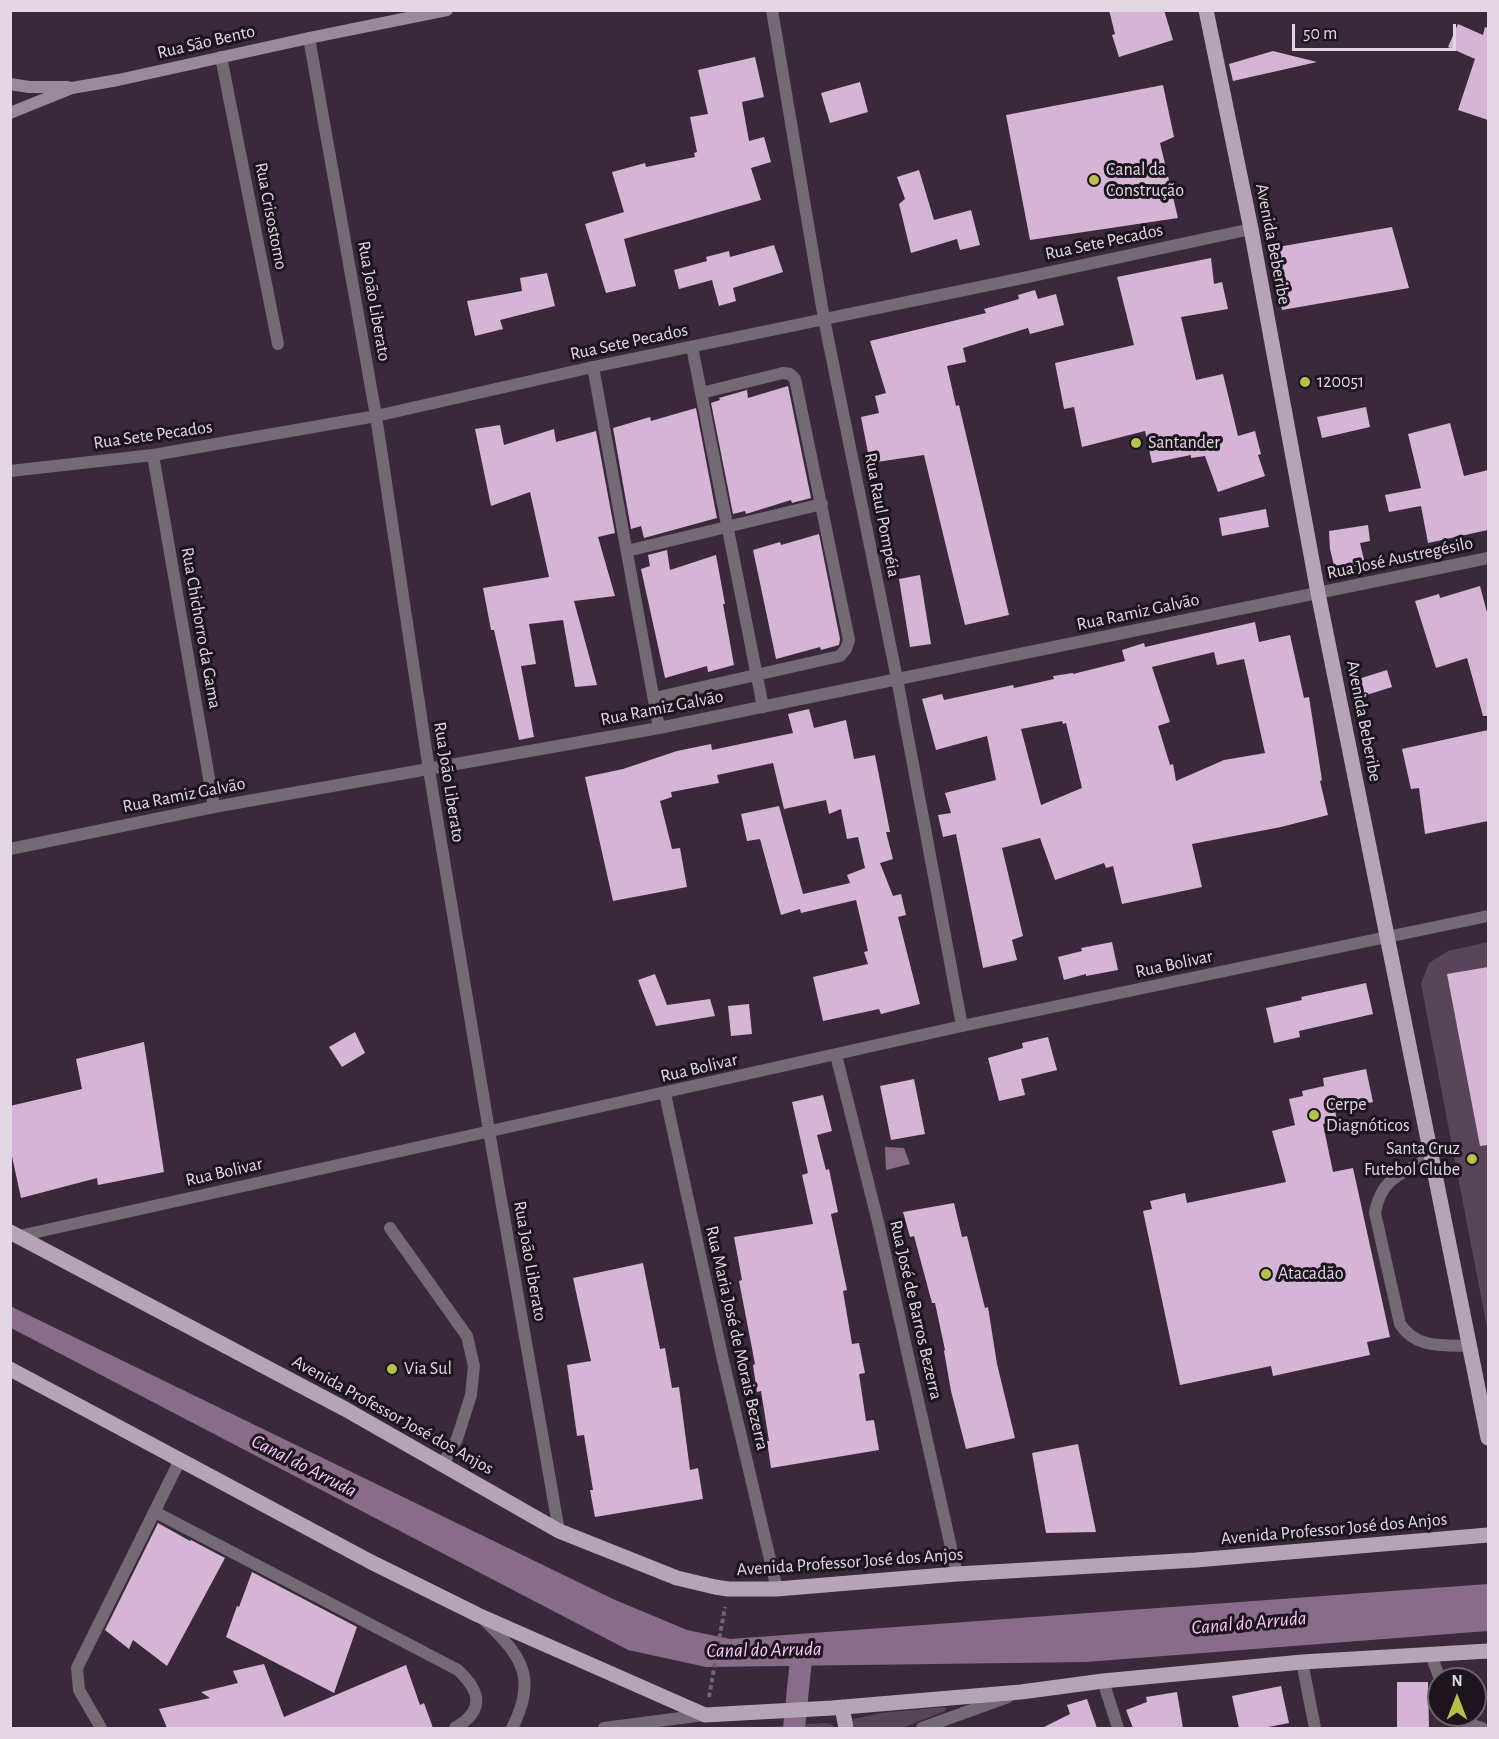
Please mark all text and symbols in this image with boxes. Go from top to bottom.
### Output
scale bar [1295,12,1458,50]
street label: Rua São Bento [155,20,257,64]
text: 50 m [1303,25,1337,43]
place label: Canal da Construção [1106,159,1184,201]
street label: Rua Crisostomo [250,161,292,271]
marker: Canal da Construção [1087,173,1101,187]
street label: Avenida Beberibe [1251,182,1295,306]
street label: Rua Sete Pecados [1043,219,1165,265]
street label: Rua João Liberato [353,239,395,363]
street label: Rua Sete Pecados [568,319,690,365]
place label: 120051 [1317,371,1364,393]
marker: 120051 [1298,375,1312,389]
street label: Rua Sete Pecados [92,416,214,454]
place label: Santander [1148,432,1220,454]
marker: Santander [1129,436,1143,450]
street label: Rua Raul Pompéia [859,451,905,579]
street label: Rua José Austregésilo [1325,532,1475,584]
street label: Rua Chichorro da Gama [176,546,226,710]
street label: Rua Ramiz Galvão [1075,588,1201,636]
street label: Avenida Beberibe [1342,659,1386,783]
street label: Rua Ramiz Galvão [599,685,725,731]
street label: Rua João Liberato [429,720,469,844]
street label: Rua Ramiz Galvão [121,772,247,818]
street label: Rua Bolivar [1133,945,1215,983]
street label: Rua Bolivar [658,1049,740,1087]
place label: Cerpe Diagnóticos [1326,1094,1410,1136]
marker: Cerpe Diagnóticos [1307,1108,1321,1122]
place label: Santa Cruz Futebol Clube [1364,1138,1460,1180]
marker: Santa Cruz Futebol Clube [1465,1152,1479,1166]
street label: Rua Bolivar [183,1153,265,1191]
street label: Rua João Liberato [509,1199,551,1323]
street label: Rua José de Barros Bezerra [885,1218,947,1402]
street label: Rua Maria José de Morais Bezerra [701,1224,773,1452]
place label: Atacadão [1278,1263,1344,1285]
marker: Atacadão [1259,1267,1273,1281]
street label: Avenida Professor José dos Anjos [288,1351,498,1479]
place label: Via Sul [404,1358,452,1380]
marker: Via Sul [385,1362,399,1376]
water label: Canal do Arruda [247,1429,361,1503]
street label: Avenida Professor José dos Anjos [1220,1508,1448,1550]
street label: Avenida Professor José dos Anjos [736,1543,964,1581]
water label: Canal do Arruda [1191,1606,1307,1640]
water label: Canal do Arruda [706,1637,822,1663]
north arrow [1427,1667,1487,1727]
text: N [1451,1673,1463,1689]

